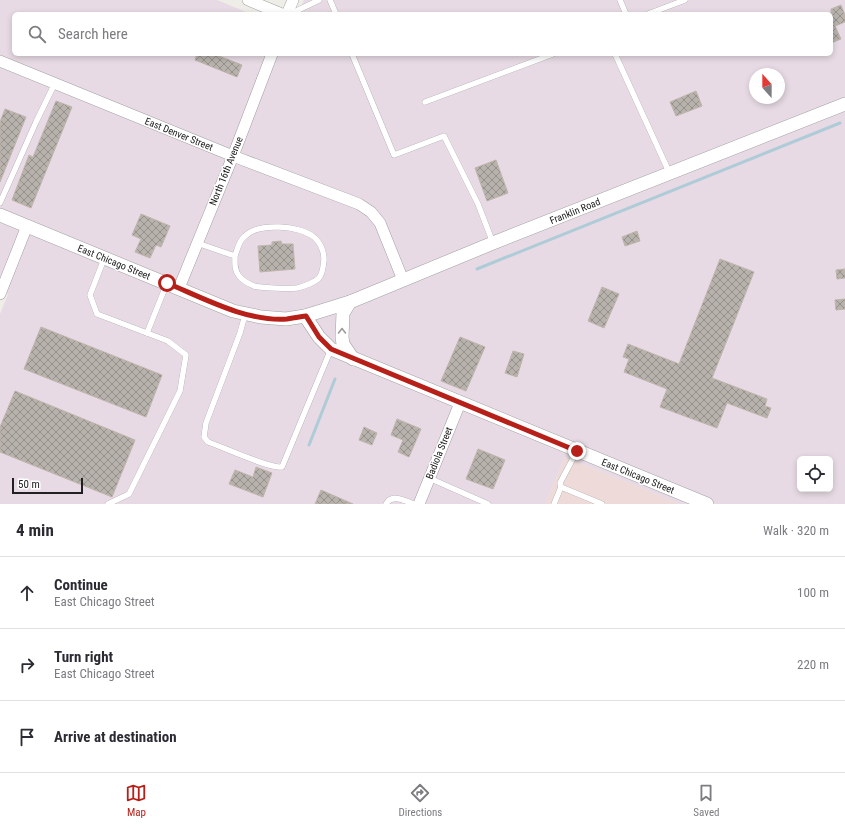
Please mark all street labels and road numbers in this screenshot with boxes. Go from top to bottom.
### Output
street label: East Denver Street [143,115,215,153]
street label: North 16th Avenue [207,135,245,207]
street label: Franklin Road [548,196,602,226]
street label: East Chicago Street [76,242,152,282]
street label: Badiola Street [424,425,454,481]
street label: East Chicago Street [600,456,676,496]

